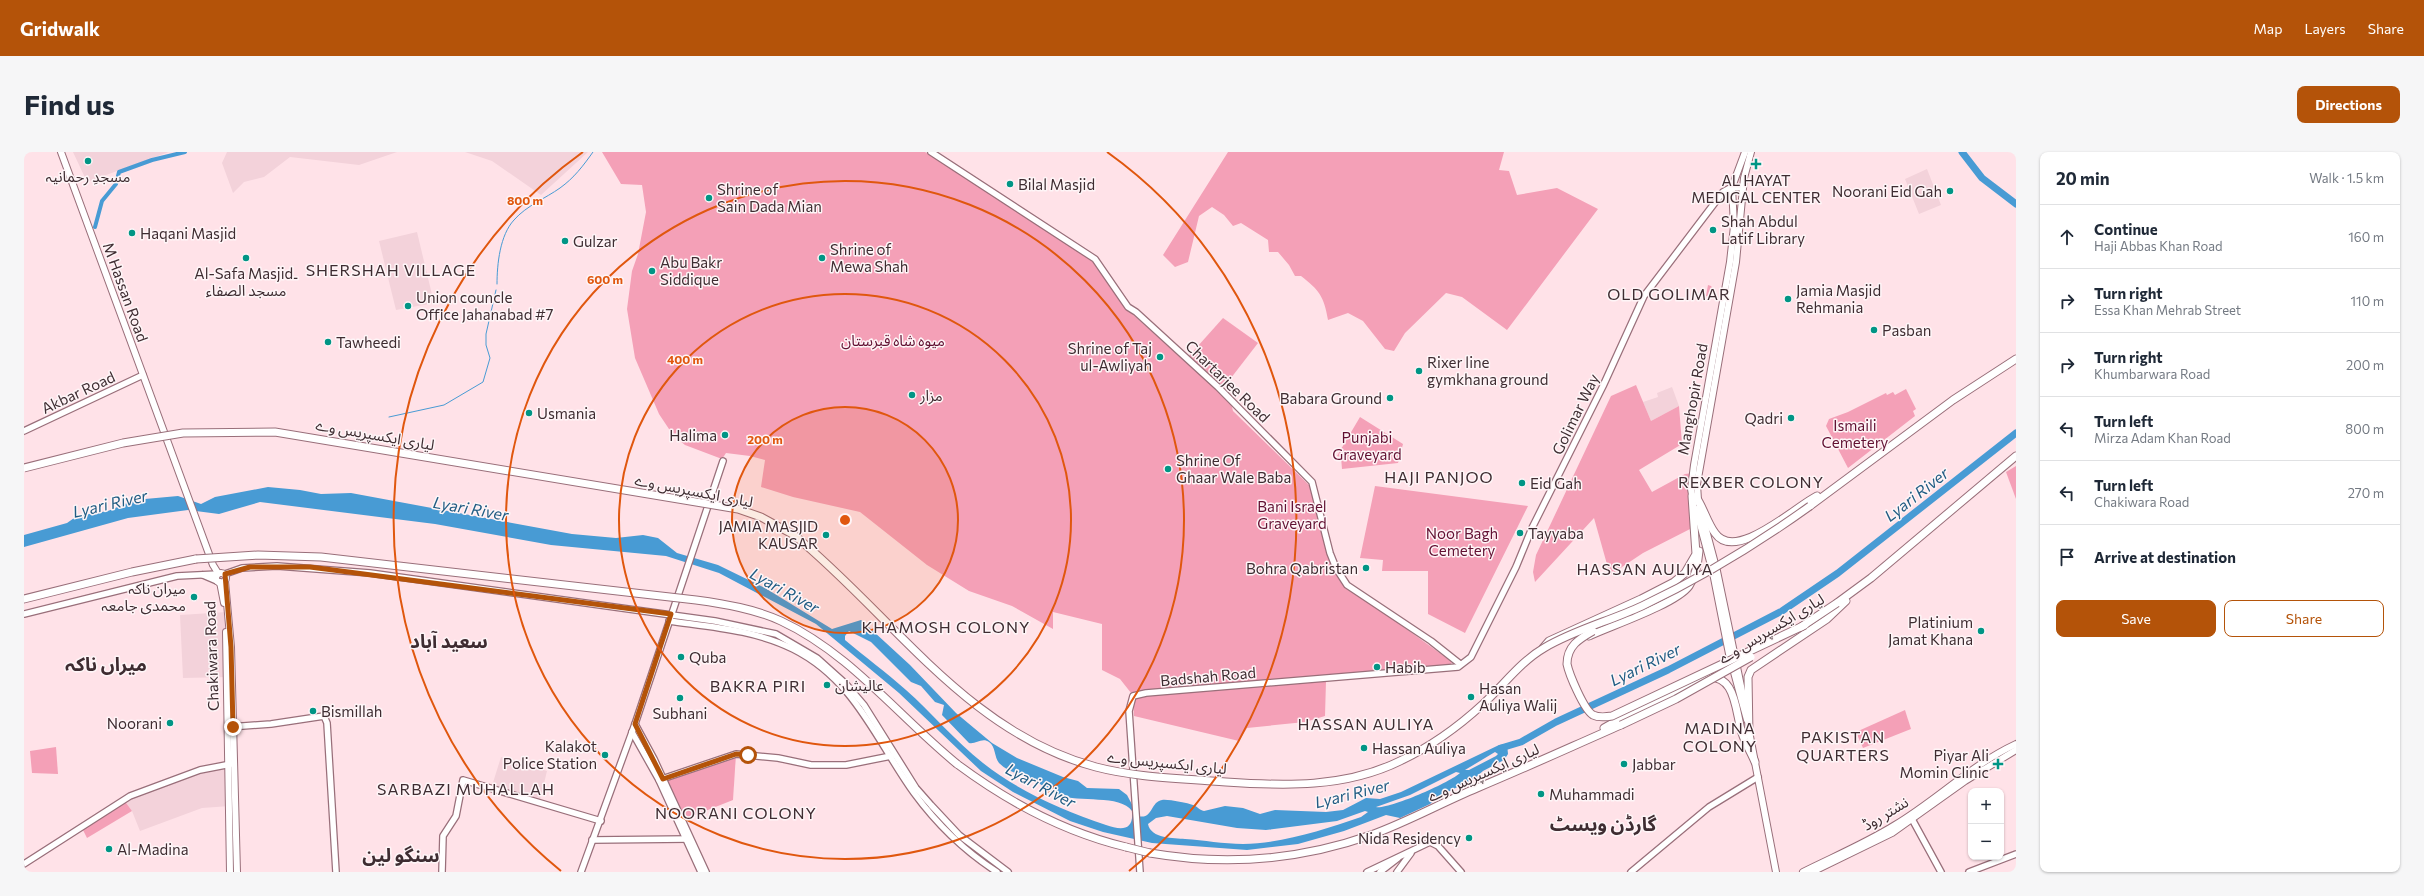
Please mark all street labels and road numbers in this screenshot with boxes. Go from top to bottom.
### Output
street label: M Hassan Road [100,240,152,344]
street label: Chartarjee Road [1182,336,1274,426]
street label: Manghopir Road [1673,342,1711,456]
street label: Akbar Road [38,367,118,417]
street label: Golimar Way [1548,371,1602,457]
street label: لیاری ایکسپریس وے [314,415,436,455]
street label: لیاری ایکسپریس وے [633,470,755,512]
street label: لیاری ایکسپریس وے [1715,589,1828,669]
street label: Chakiwara Road [200,601,222,711]
street label: Badshah Road [1159,663,1257,689]
street label: لیاری ایکسپریس وے [1424,739,1543,807]
street label: لیاری ایکسپریس وے [1106,747,1228,779]
street label: نشتر روڈ [1859,792,1912,835]

